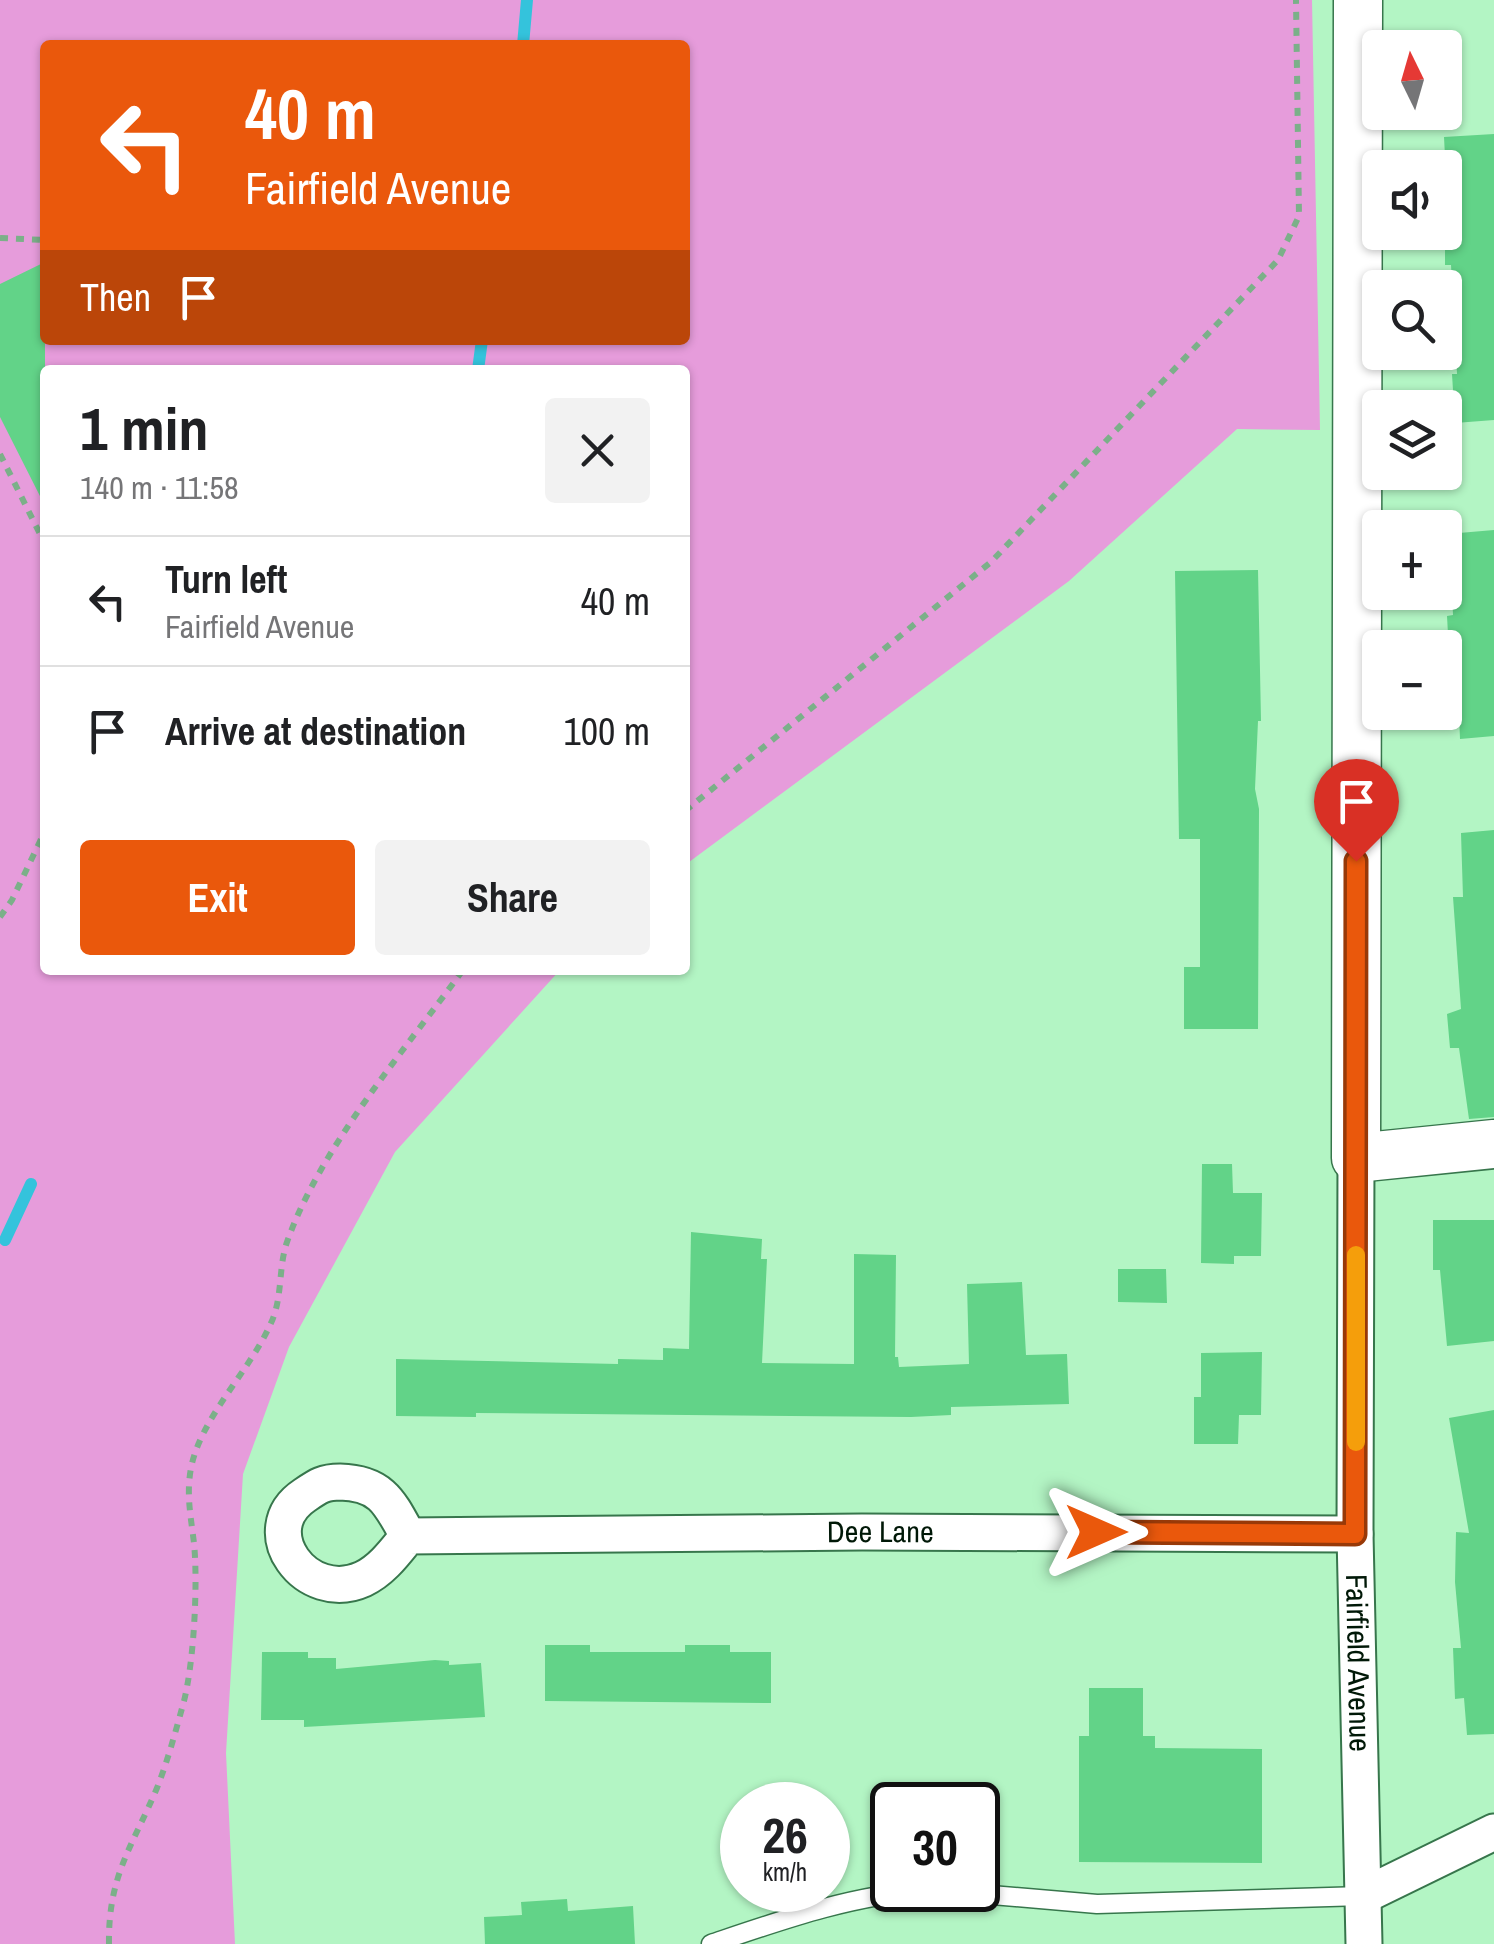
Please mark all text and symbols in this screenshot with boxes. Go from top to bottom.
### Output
north arrow [1362,30,1462,130]
map controls [1362,30,1462,730]
text: 40 m [245,67,376,161]
icon: left [80,80,210,210]
button: sound [1362,150,1462,250]
text: Fairfield Avenue [245,157,511,218]
icon: arrive [171,270,226,325]
button: search [1362,270,1462,370]
text: Then [80,272,151,323]
text: 1 min [80,388,209,469]
button: layers [1362,390,1462,490]
button: close [545,398,650,503]
text: 140 m · 11:58 [80,466,239,509]
button: + [1362,510,1462,610]
text: Turn left [165,554,287,605]
icon: left [80,574,135,629]
text: 40 m [581,576,650,627]
text: Fairfield Avenue [165,605,354,648]
button: − [1362,630,1462,730]
icon: arrive [80,704,135,759]
text: Arrive at destination [165,706,466,757]
text: 100 m [563,706,650,757]
pin [1314,759,1399,862]
icon: arrive [1329,774,1384,829]
button: Exit [80,840,355,955]
button: Share [375,840,650,955]
position arrow [1044,1480,1148,1584]
street label: Dee Lane [827,1511,934,1551]
street label: Fairfield Avenue [1337,1574,1381,1752]
speed limit sign: 30 [870,1782,1000,1912]
text: 26 [762,1801,808,1869]
text: km/h [763,1855,807,1889]

